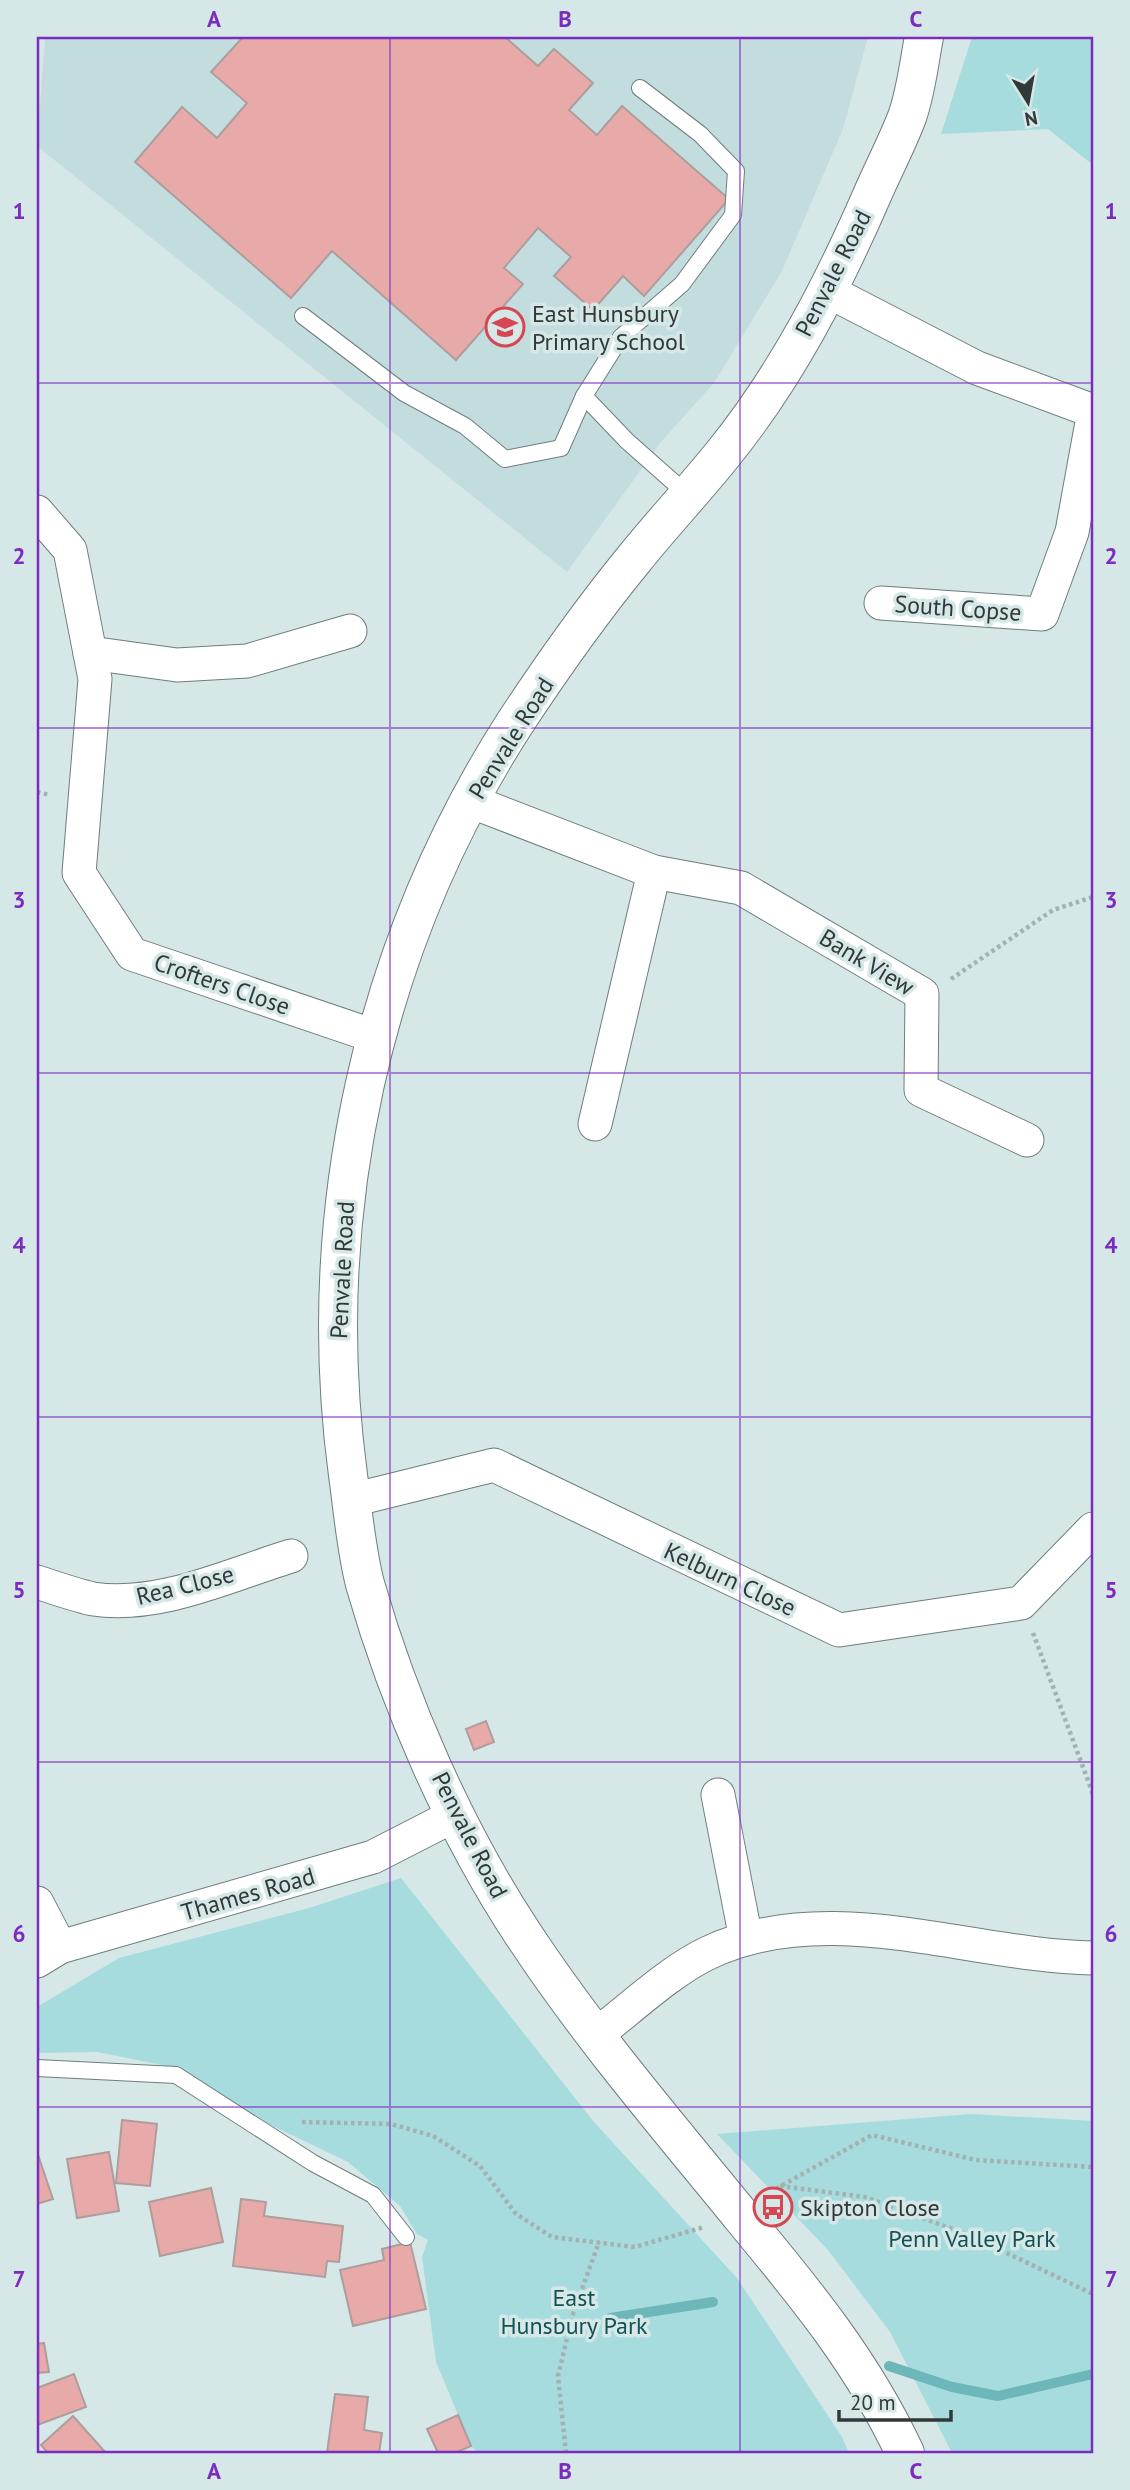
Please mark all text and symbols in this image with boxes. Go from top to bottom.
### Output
text: A [207,4,221,33]
text: B [558,4,572,33]
text: C [910,4,923,33]
north arrow [993,66,1064,136]
text: N [1023,106,1040,132]
text: 1 [12,196,26,225]
text: 1 [1104,196,1118,225]
street label: Penvale Road [788,205,878,341]
place label: East Hunsbury Primary School [532,298,685,357]
school or university icon: East Hunsbury Primary School [484,306,526,348]
text: 2 [12,541,26,570]
text: 2 [1104,541,1118,570]
street label: South Copse [893,588,1023,628]
street label: Penvale Road [461,671,561,805]
text: 3 [12,885,26,914]
text: 3 [1104,885,1118,914]
street label: Bank View [814,922,920,1003]
street label: Crofters Close [150,946,294,1022]
street label: Penvale Road [323,1200,361,1340]
text: 4 [12,1230,26,1259]
text: 4 [1104,1230,1118,1259]
street label: Kelburn Close [659,1535,801,1623]
street label: Rea Close [133,1558,237,1612]
text: 5 [12,1575,26,1604]
text: 5 [1104,1575,1118,1604]
street label: Penvale Road [425,1767,515,1903]
street label: Thames Road [178,1860,318,1928]
text: 6 [12,1919,26,1948]
text: 6 [1104,1919,1118,1948]
bus stop icon: Skipton Close [752,2186,794,2228]
place label: Skipton Close [800,2192,940,2223]
park label: Penn Valley Park [888,2223,1056,2254]
text: 7 [12,2264,26,2293]
text: 7 [1104,2264,1118,2293]
park label: East Hunsbury Park [500,2282,648,2341]
scale bar [839,2378,951,2422]
text: 20 m [850,2389,896,2416]
text: A [207,2456,221,2485]
text: B [558,2456,572,2485]
text: C [910,2456,923,2485]

